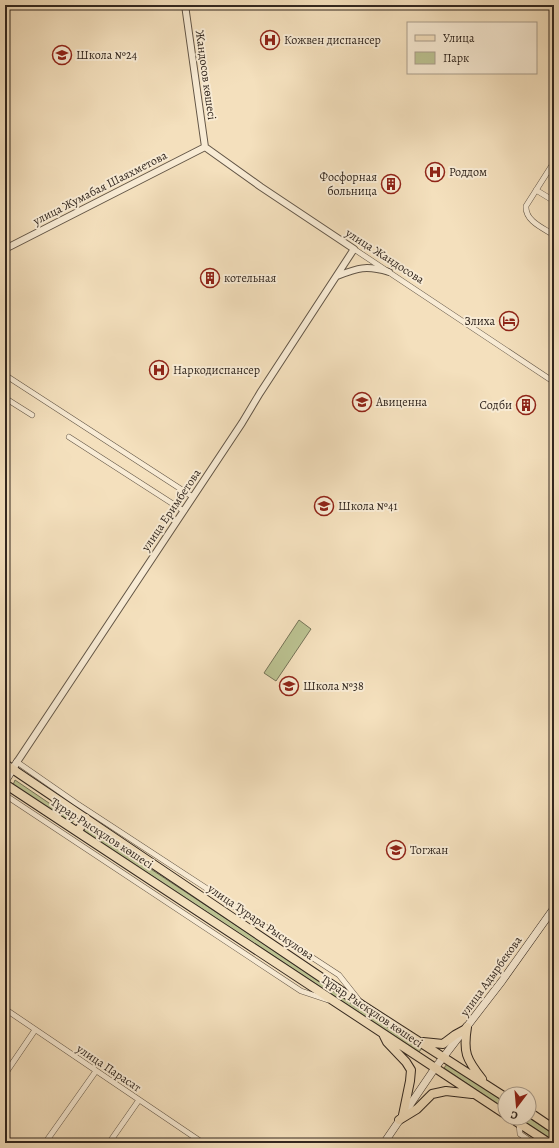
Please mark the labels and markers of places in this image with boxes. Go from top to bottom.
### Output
hospital icon: Кожвен диспансер [259,29,281,51]
place label: Кожвен диспансер [284,32,381,48]
school or university icon: Школа №24 [51,44,73,66]
place label: Школа №24 [76,47,138,63]
hospital icon: Роддом [424,161,446,183]
place label: Роддом [449,164,487,180]
place label: Фосфорная больница [319,169,377,199]
building icon: Фосфорная больница [380,173,402,195]
building icon: котельная [199,267,221,289]
place label: котельная [224,270,277,286]
hotel icon: Злиха [498,310,520,332]
place label: Злиха [464,313,495,329]
hospital icon: Наркодиспансер [148,359,170,381]
place label: Наркодиспансер [173,362,260,378]
school or university icon: Авиценна [351,391,373,413]
place label: Авиценна [375,394,428,410]
building icon: Содби [515,394,537,416]
place label: Содби [479,397,512,413]
school or university icon: Школа №41 [313,495,335,517]
place label: Школа №41 [338,498,398,514]
school or university icon: Школа №38 [278,675,300,697]
place label: Школа №38 [303,678,364,694]
school or university icon: Тогжан [385,839,407,861]
place label: Тогжан [410,842,448,858]

